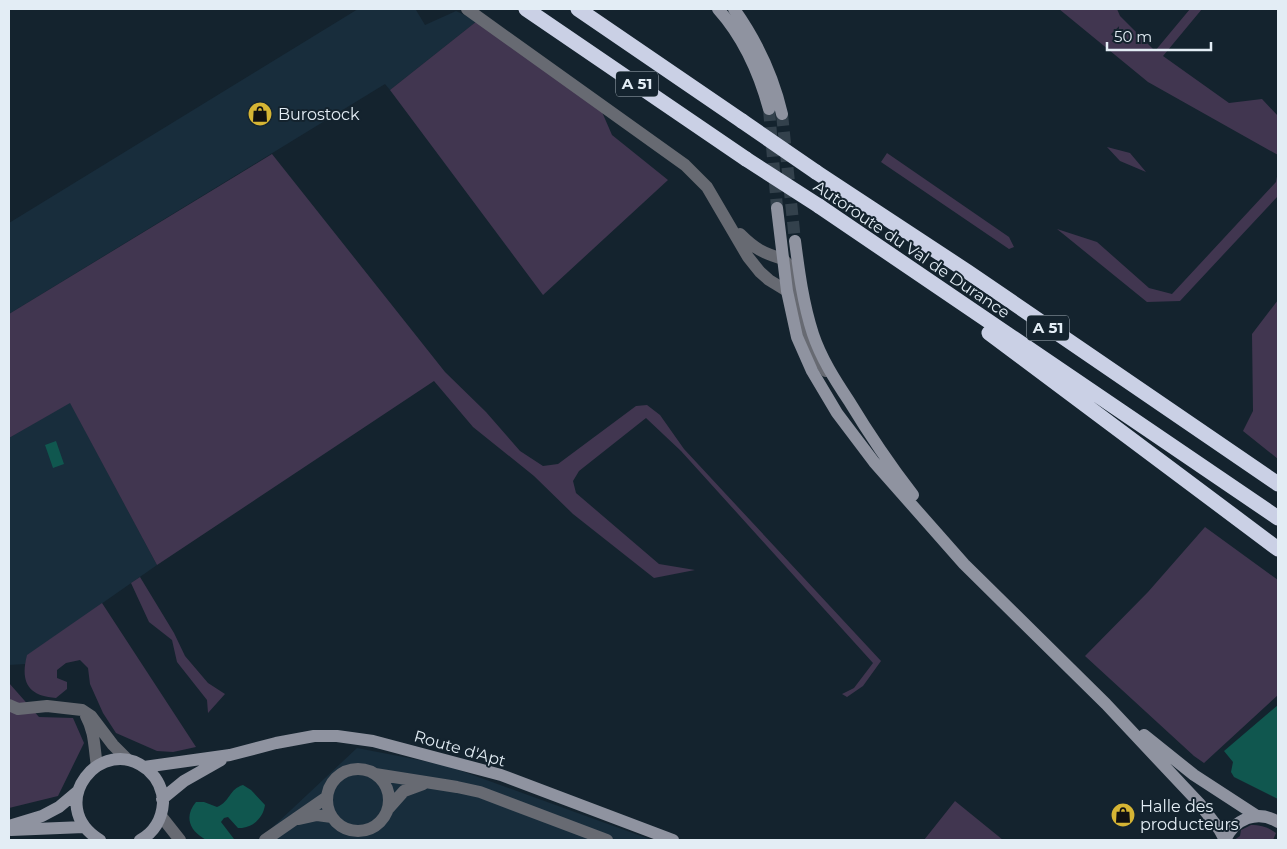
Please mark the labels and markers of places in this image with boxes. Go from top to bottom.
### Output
shop icon: Burostock [247,101,273,127]
place label: Burostock [278,105,360,124]
place label: Halle des producteurs [1140,797,1239,834]
shop icon: Halle des producteurs [1110,802,1136,828]

